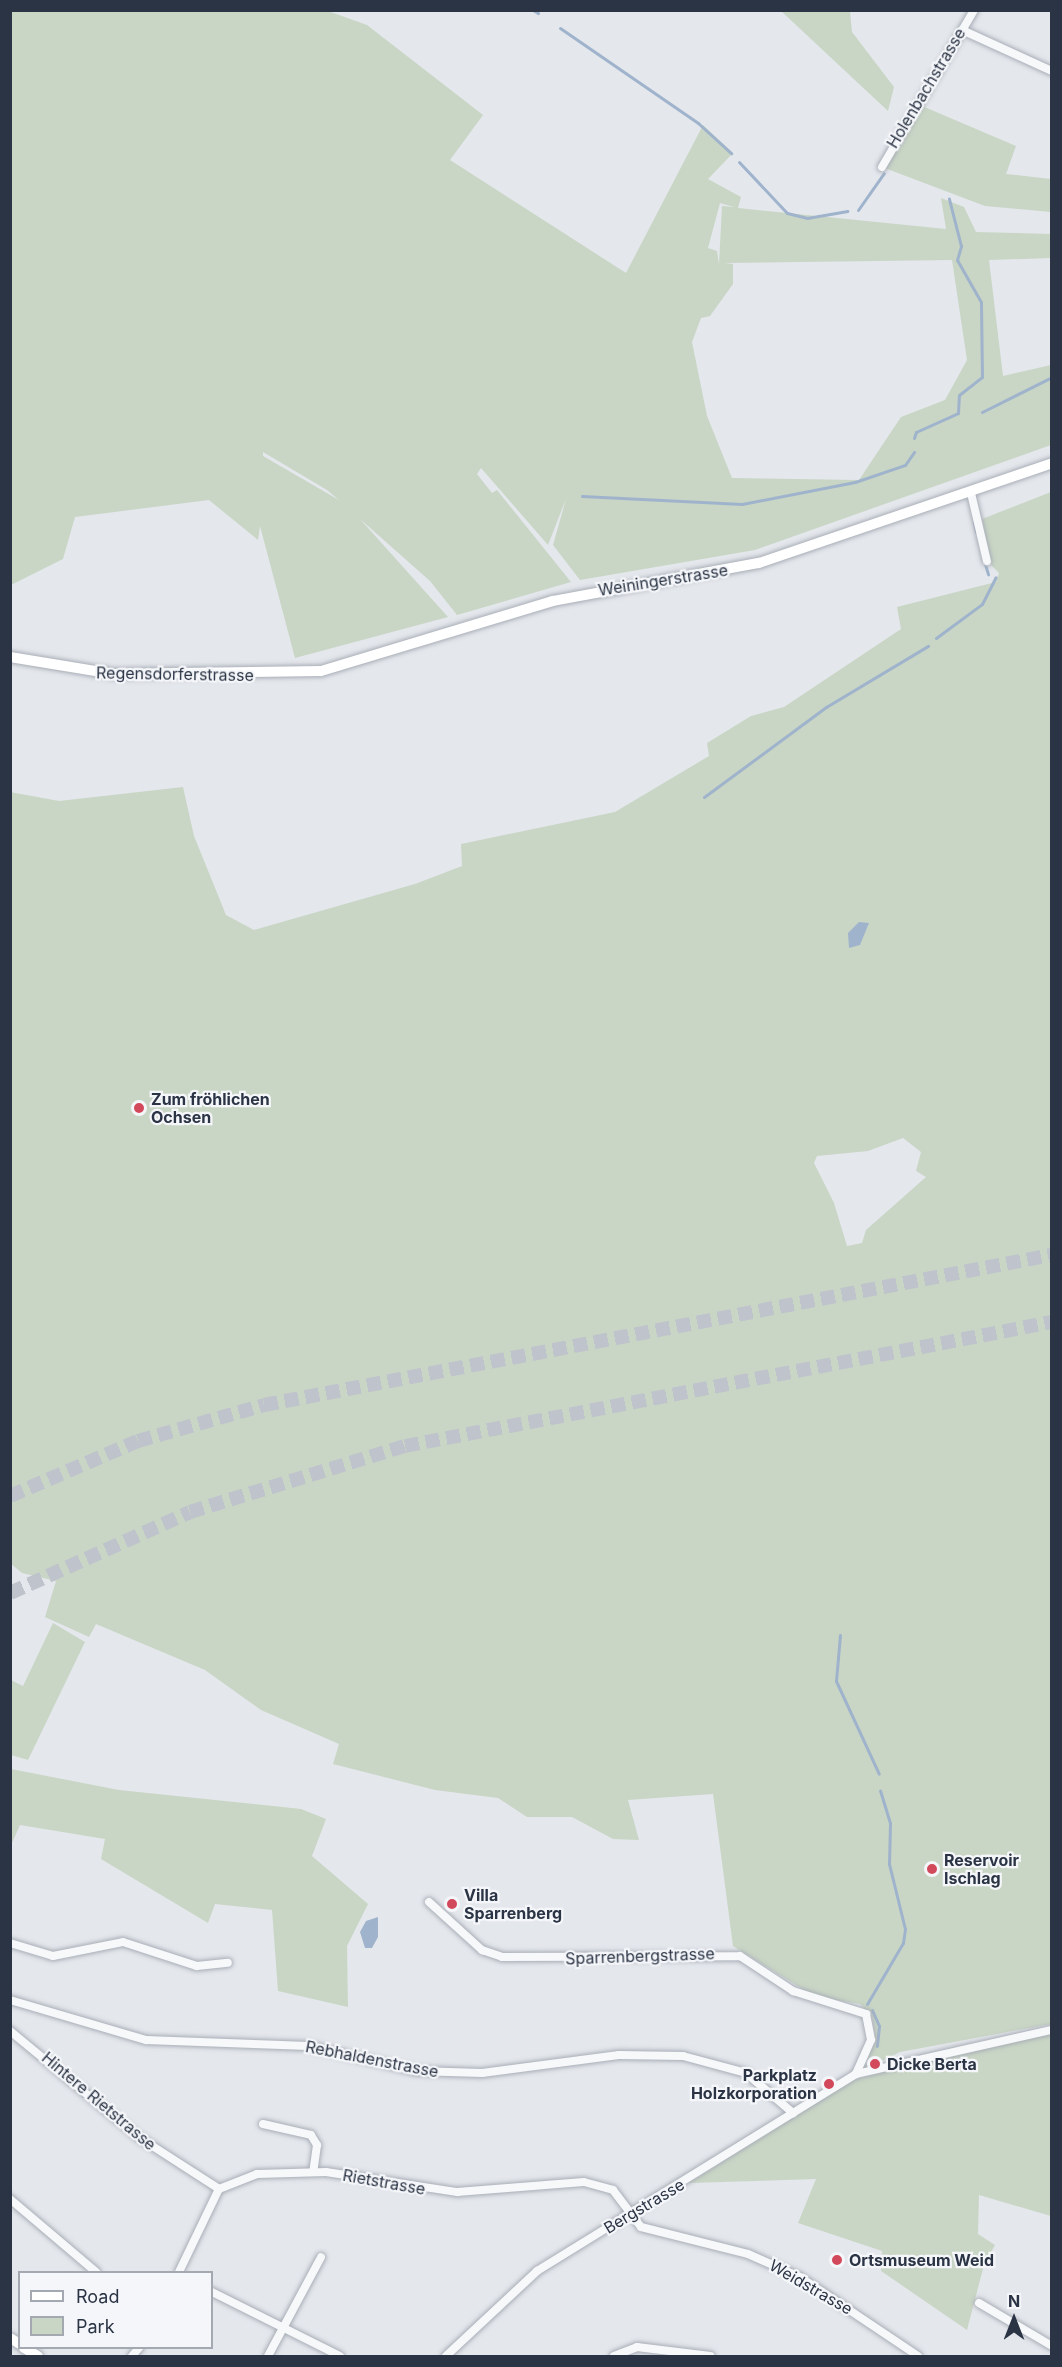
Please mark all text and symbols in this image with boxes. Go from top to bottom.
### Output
street label: Holenbachstrasse [883,25,969,151]
street label: Weiningerstrasse [597,560,729,600]
street label: Regensdorferstrasse [96,663,254,685]
place label: Zum fröhlichen Ochsen [151,1089,270,1127]
marker: Zum fröhlichen Ochsen [132,1101,146,1115]
place label: Reservoir Ischlag [944,1850,1019,1888]
marker: Reservoir Ischlag [925,1862,939,1876]
place label: Villa Sparrenberg [464,1885,562,1923]
marker: Villa Sparrenberg [445,1897,459,1911]
street label: Sparrenbergstrasse [565,1944,715,1968]
street label: Rebhaldenstrasse [304,2037,440,2081]
street label: Hintere Rietstrasse [38,2048,160,2154]
place label: Dicke Berta [887,2054,977,2074]
marker: Dicke Berta [868,2057,882,2071]
place label: Parkplatz Holzkorporation [691,2065,817,2103]
marker: Parkplatz Holzkorporation [822,2077,836,2091]
street label: Rietstrasse [341,2165,427,2199]
street label: Bergstrasse [600,2175,688,2237]
place label: Ortsmuseum Weid [849,2250,994,2270]
marker: Ortsmuseum Weid [830,2253,844,2267]
street label: Weidstrasse [766,2255,856,2319]
legend [18,2271,213,2349]
text: Road [76,2286,119,2307]
north arrow [984,2289,1044,2349]
text: N [1008,2291,1020,2311]
text: Park [76,2316,115,2337]

